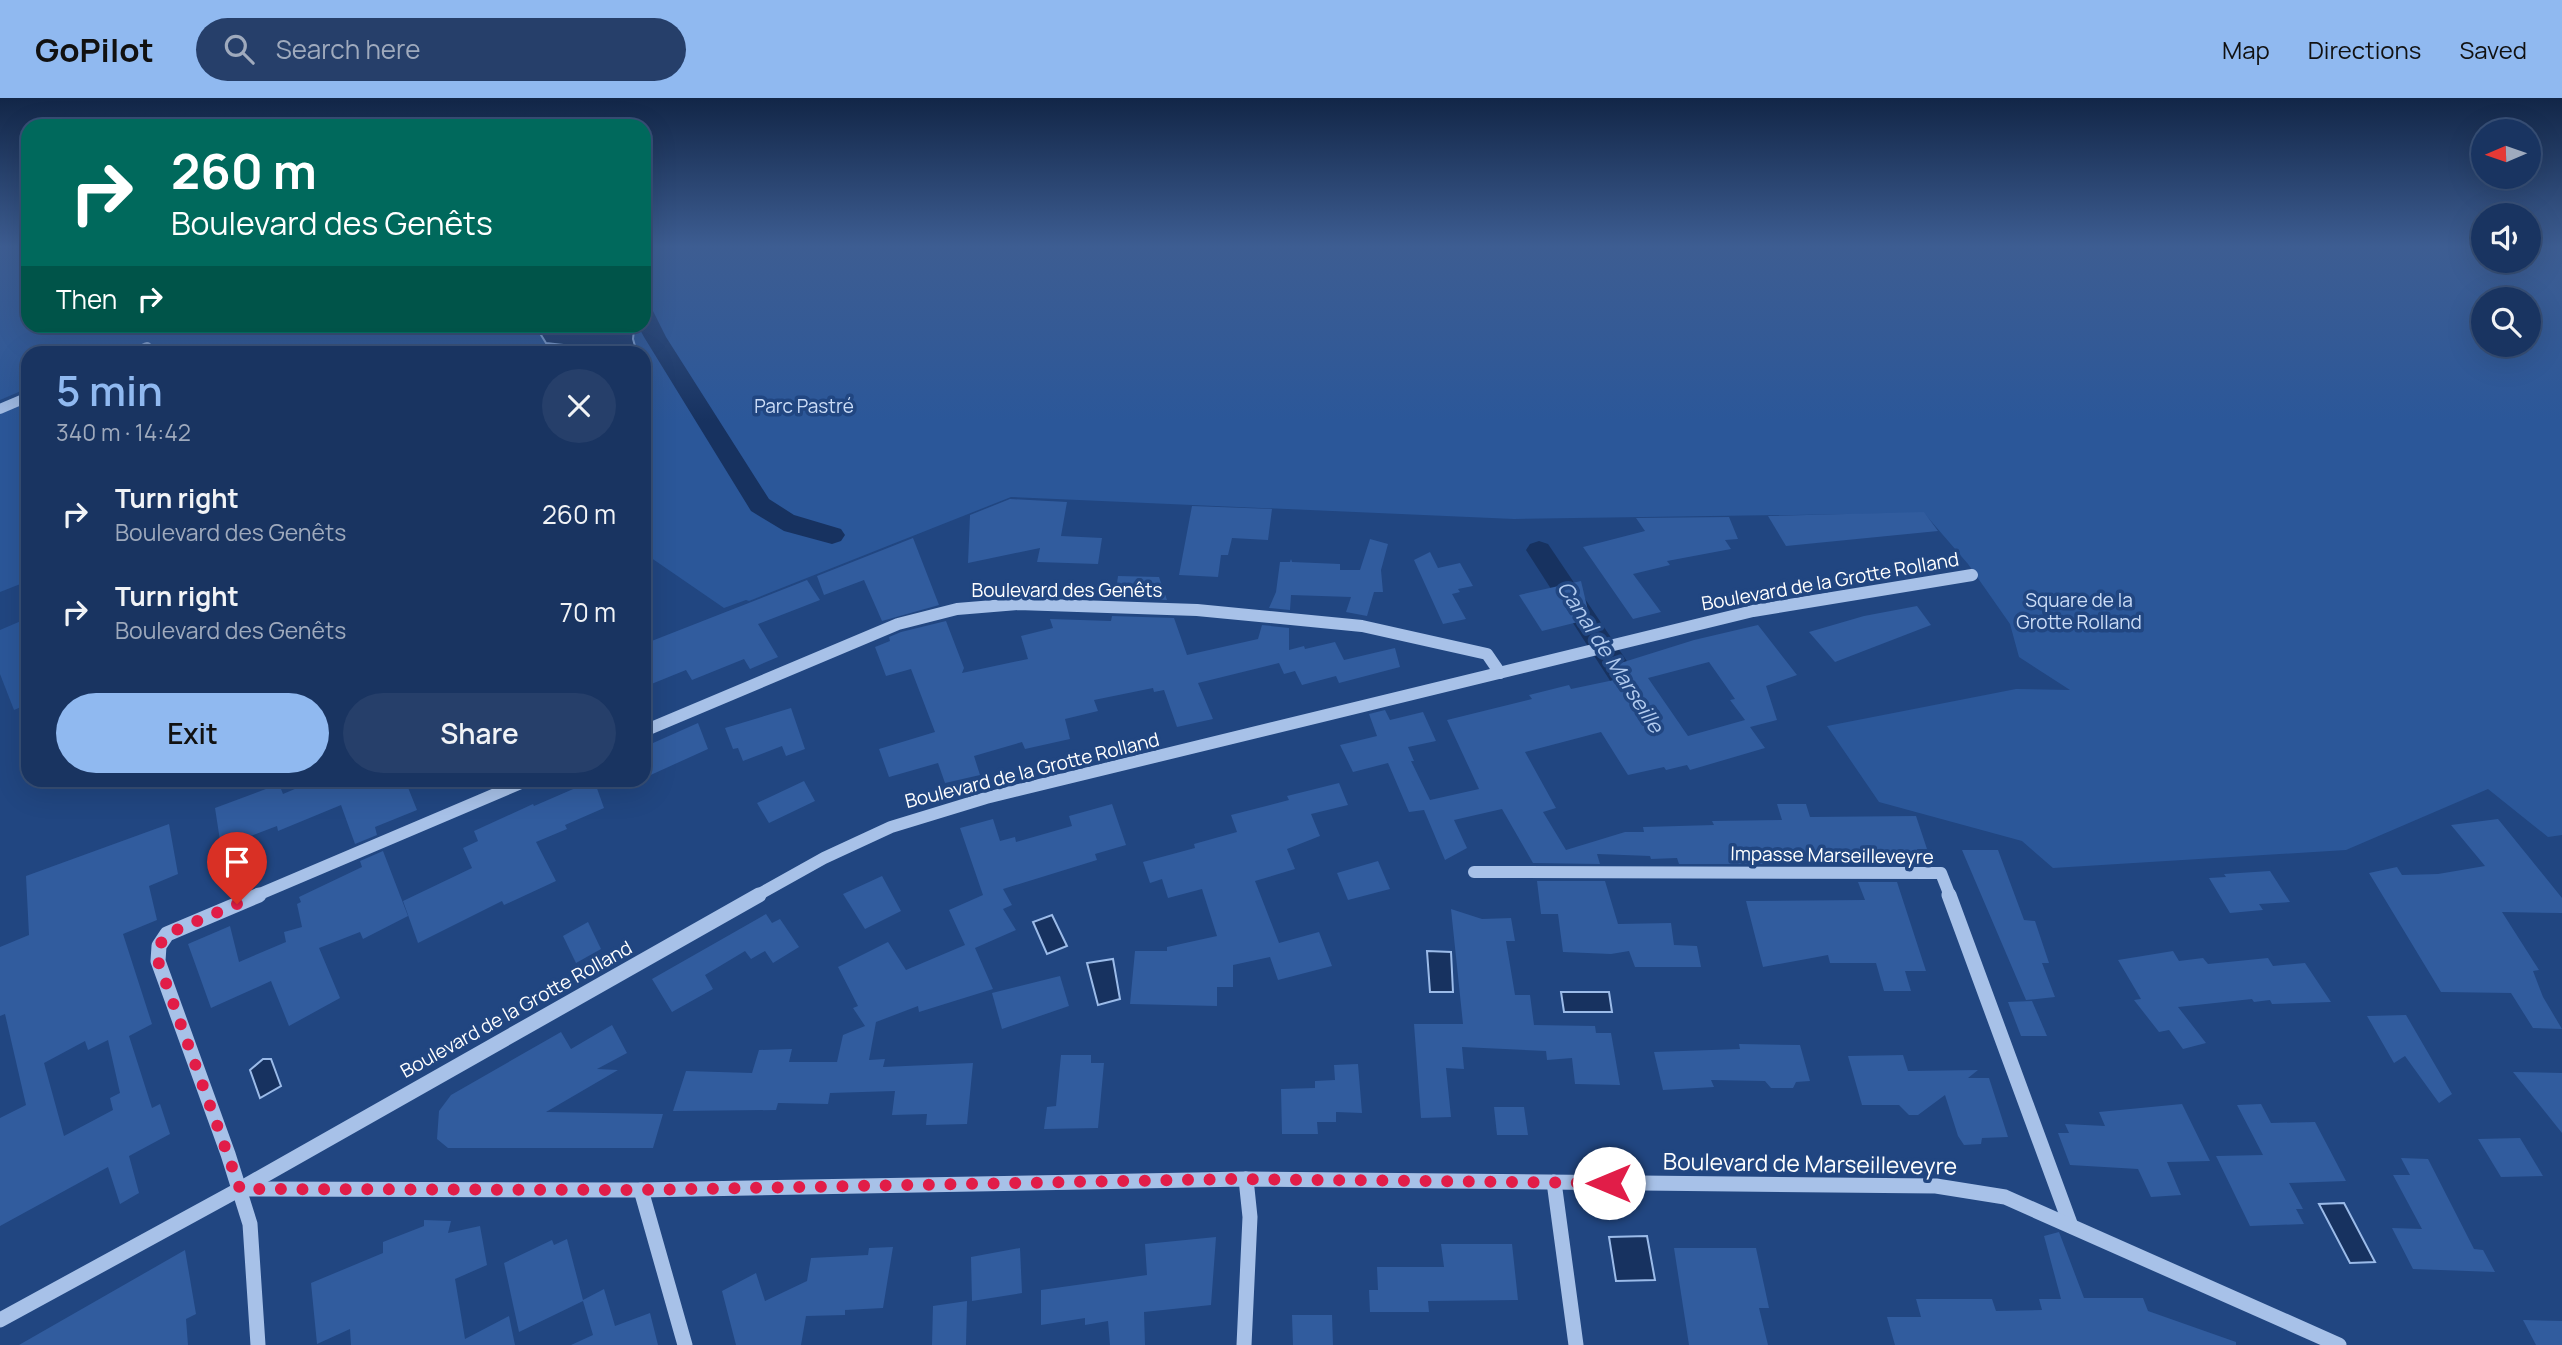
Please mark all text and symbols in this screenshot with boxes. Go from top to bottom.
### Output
search box [196,18,686,81]
text: GoPilot [35,27,154,72]
icon: search [220,30,258,68]
text: Search here [276,31,420,67]
text: Map [2222,33,2270,66]
text: Directions [2308,33,2421,66]
text: Saved [2459,33,2527,66]
north arrow [2471,119,2541,189]
map controls [2471,119,2541,357]
text: 260 m [171,137,317,204]
icon: right [56,147,147,238]
text: Boulevard des Genêts [171,201,493,245]
button: sound [2471,203,2541,273]
icon: right [131,280,169,318]
text: Then [56,281,117,317]
button: search [2471,287,2541,357]
text: 5 min [56,361,163,419]
button: close [542,369,616,443]
park label: Parc Pastré [754,393,854,419]
text: 340 m · 14:42 [56,416,191,448]
text: Turn right [115,480,239,516]
icon: right [56,495,94,533]
text: 260 m [542,496,616,532]
text: Boulevard des Genêts [115,516,346,548]
street label: Boulevard de la Grotte Rolland [1699,546,1961,616]
water label: Canal de Marseille [1551,575,1671,739]
street label: Boulevard des Genêts [971,577,1163,603]
text: Turn right [115,578,239,614]
park label: Square de la Grotte Rolland [2016,587,2142,635]
icon: right [56,593,94,631]
text: 70 m [560,594,616,630]
text: Boulevard des Genêts [115,614,346,646]
button: Exit [56,693,329,773]
button: Share [343,693,616,773]
street label: Boulevard de la Grotte Rolland [902,726,1162,814]
pin [207,832,267,904]
street label: Impasse Marseilleveyre [1730,840,1934,870]
icon: arrive [218,843,256,881]
street label: Boulevard de la Grotte Rolland [396,934,636,1084]
street label: Boulevard de Marseilleveyre [1663,1144,1957,1182]
position arrow [1572,1146,1646,1220]

